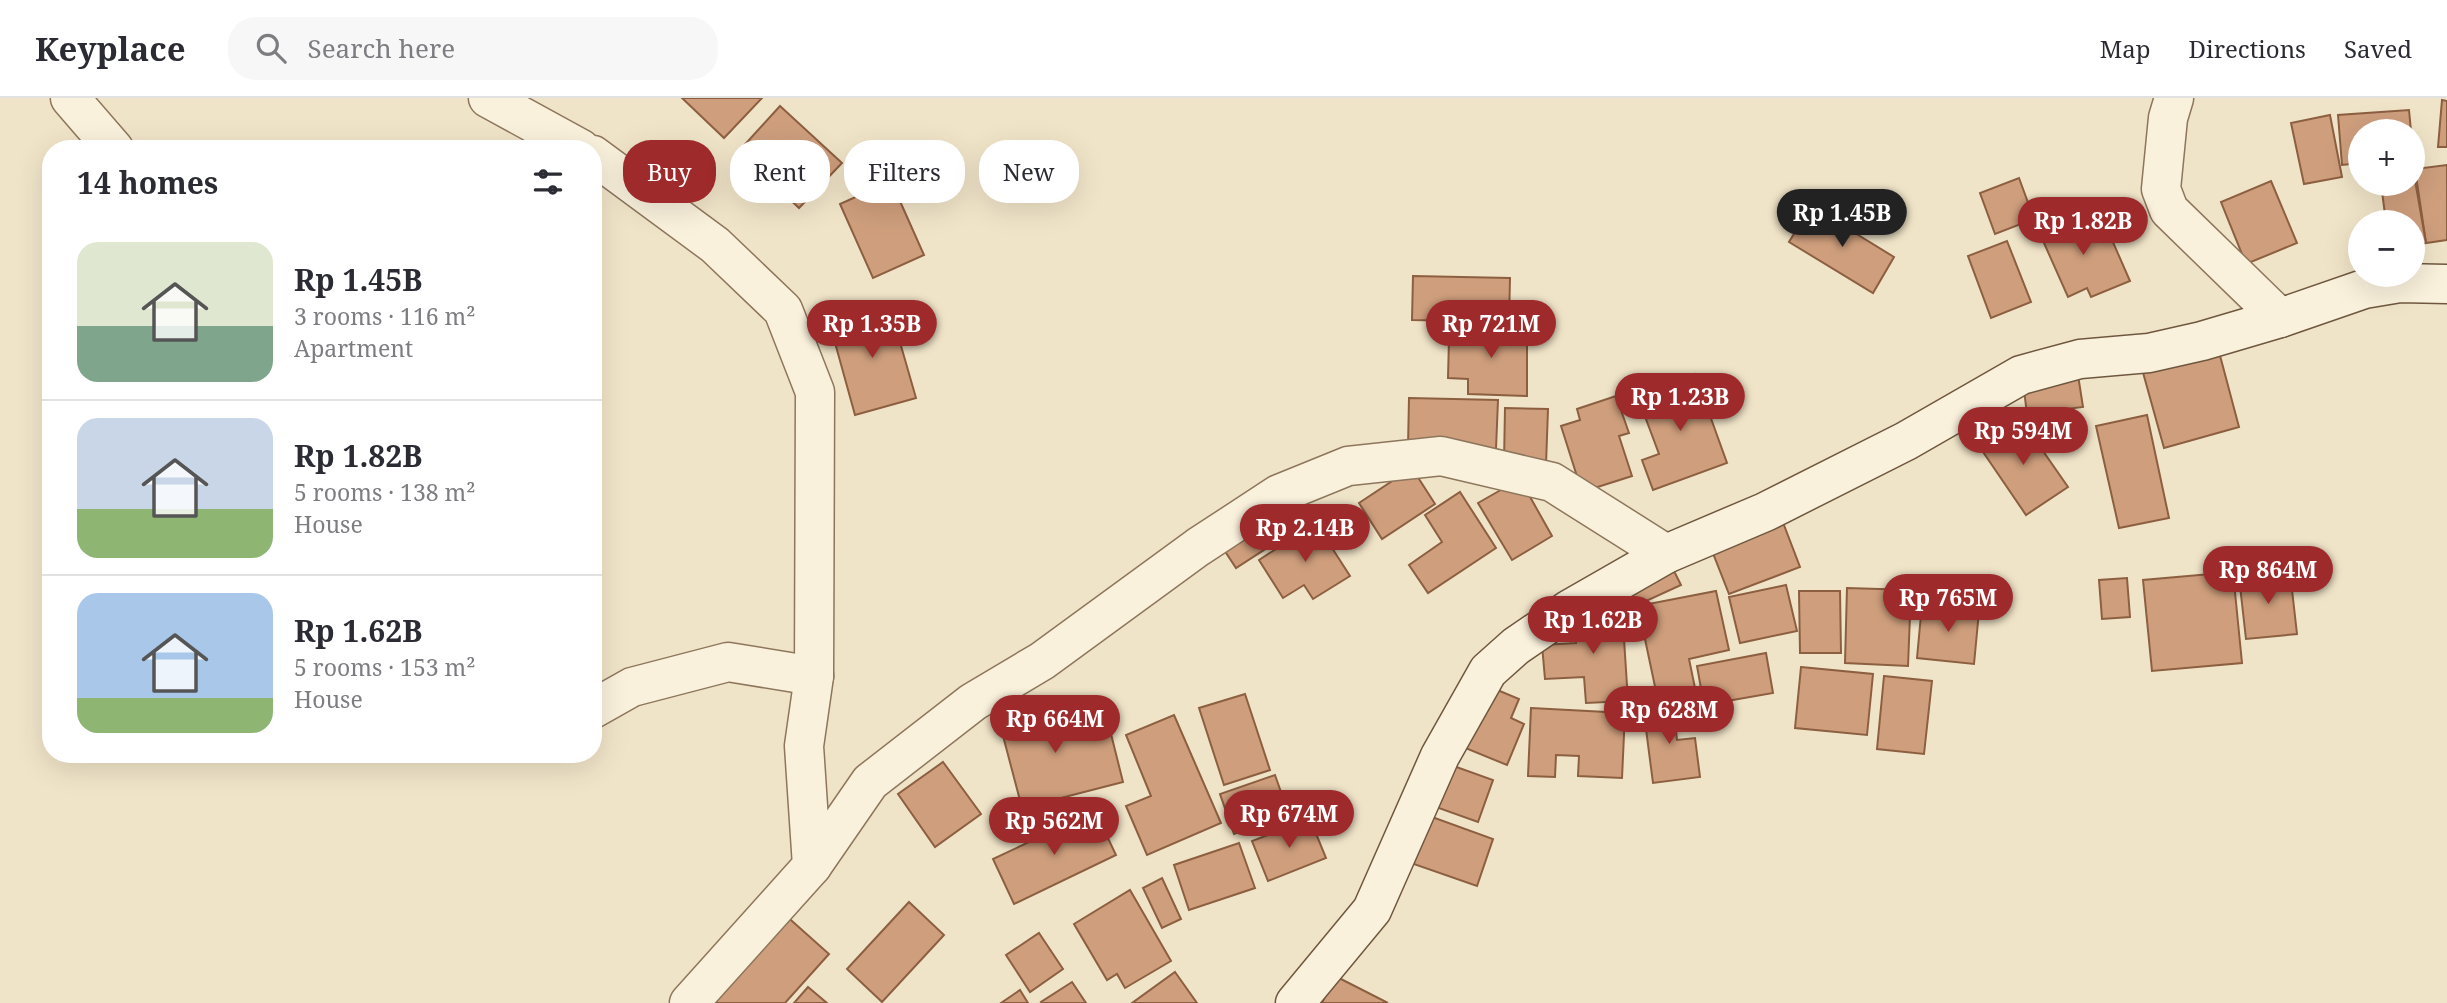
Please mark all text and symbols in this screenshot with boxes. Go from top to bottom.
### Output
search box [228,17,718,80]
text: Keyplace [35,26,186,71]
icon: search [252,29,290,67]
text: Search here [308,30,455,66]
text: Map [2100,32,2151,65]
text: Directions [2189,32,2306,65]
text: Saved [2344,32,2412,65]
map controls [2348,119,2425,287]
button: + [2348,119,2425,196]
chip: Buy [623,140,716,203]
chip: Rent [730,140,830,203]
chip: Filters [844,140,965,203]
chip: New [979,140,1079,203]
text: 14 homes [77,162,218,203]
icon: filters [529,163,567,201]
pin: Rp 1.45B [1770,190,1914,249]
text: Rp 1.45B [1793,196,1891,228]
pin: Rp 1.82B [2011,198,2155,257]
text: Rp 1.82B [2034,204,2132,236]
button: − [2348,210,2425,287]
text: Rp 1.45B [294,259,422,300]
icon: home [133,270,217,354]
text: 3 rooms · 116 m² [294,300,476,332]
pin: Rp 1.35B [800,300,944,360]
pin: Rp 721M [1426,300,1556,360]
text: Rp 1.35B [823,307,921,339]
text: Rp 721M [1442,307,1540,339]
text: Apartment [294,332,413,364]
pin: Rp 1.23B [1608,374,1752,433]
text: Rp 1.23B [1631,380,1729,412]
pin: Rp 594M [1958,408,2088,467]
text: Rp 594M [1974,414,2072,446]
text: Rp 1.82B [294,435,422,476]
icon: home [133,446,217,530]
text: 5 rooms · 138 m² [294,476,476,508]
pin: Rp 2.14B [1233,504,1377,564]
text: House [294,508,363,540]
text: Rp 2.14B [1256,511,1354,543]
pin: Rp 864M [2203,546,2333,606]
text: Rp 864M [2219,553,2317,585]
pin: Rp 765M [1883,574,2013,634]
text: Rp 765M [1899,581,1997,613]
pin: Rp 1.62B [1521,596,1665,656]
text: Rp 1.62B [1544,603,1642,635]
text: Rp 1.62B [294,610,422,651]
icon: home [133,621,217,705]
text: 5 rooms · 153 m² [294,651,476,683]
text: House [294,683,363,715]
pin: Rp 628M [1604,686,1734,746]
text: Rp 628M [1620,693,1718,725]
pin: Rp 664M [990,696,1120,755]
text: Rp 664M [1006,702,1104,734]
pin: Rp 674M [1224,790,1354,850]
text: Rp 674M [1240,797,1338,829]
pin: Rp 562M [989,798,1119,857]
text: Rp 562M [1005,804,1103,836]

